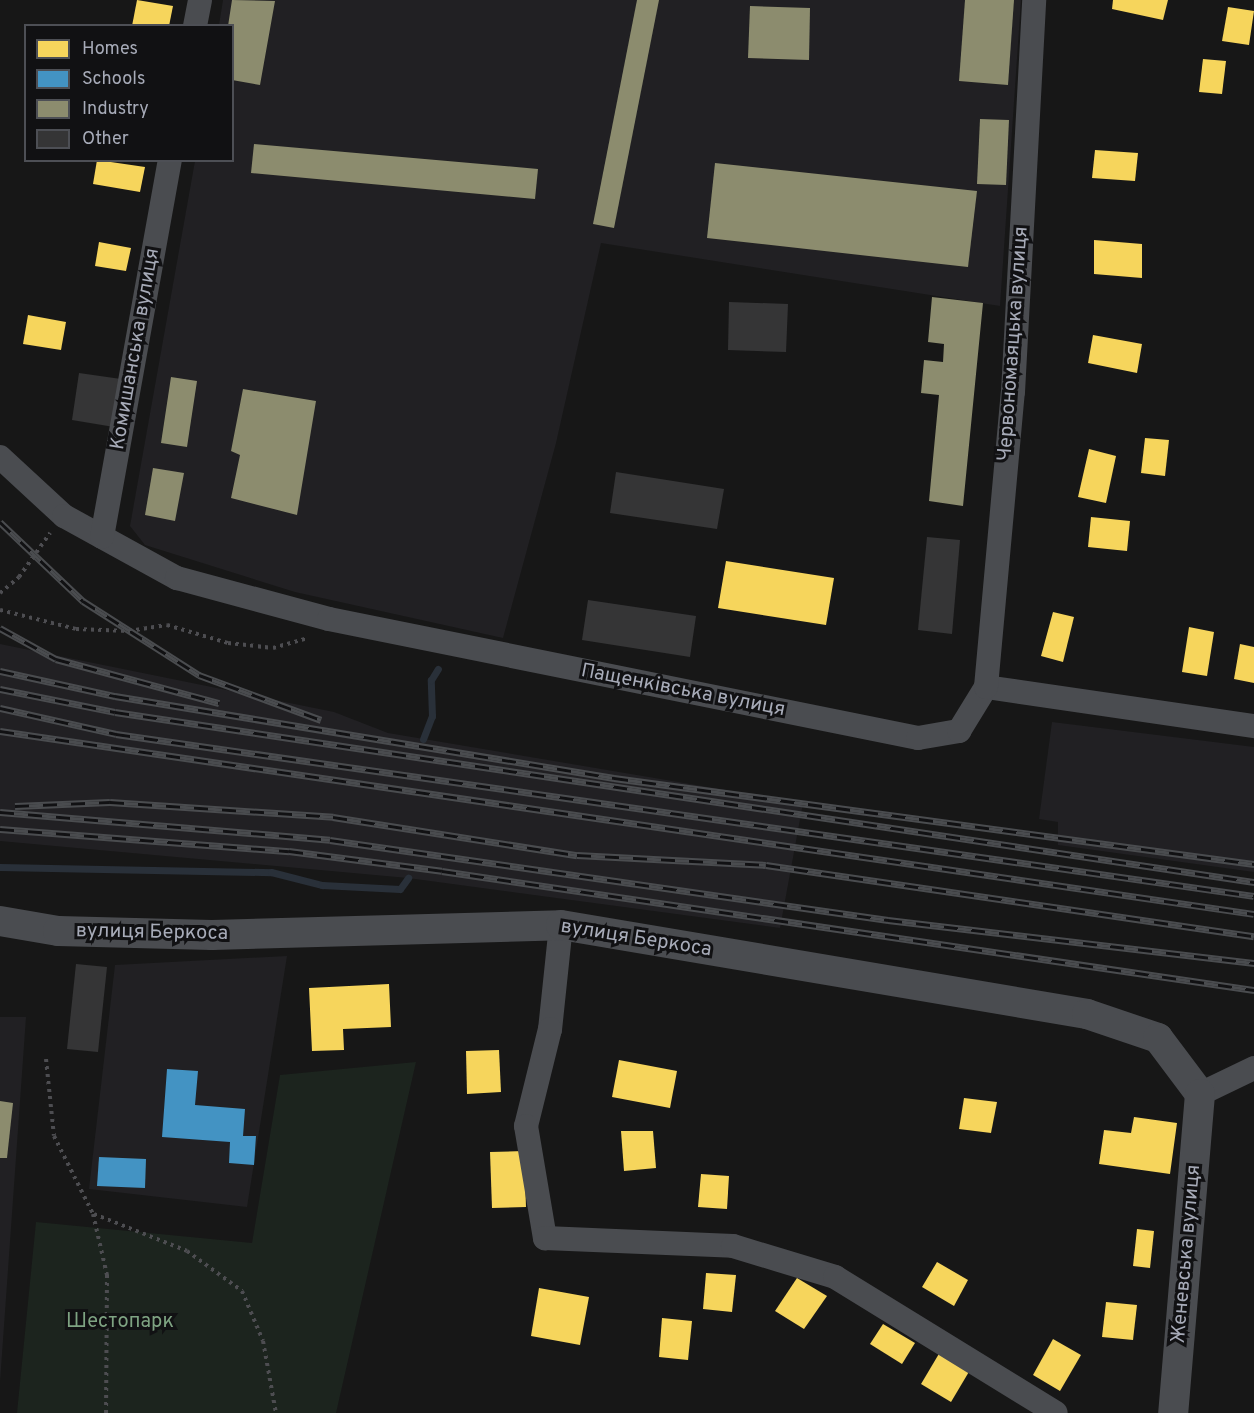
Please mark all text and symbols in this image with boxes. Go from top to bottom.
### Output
legend [24,24,234,162]
text: Homes [82,38,138,61]
text: Schools [82,68,145,91]
text: Industry [82,98,149,121]
text: Other [82,128,129,151]
street label: Червономаяцька вулиця [994,226,1034,462]
street label: Комишанська вулиця [106,246,166,452]
street label: Пащенківська вулиця [579,659,787,723]
street label: вулиця Беркоса [559,915,713,963]
street label: вулиця Беркоса [76,920,228,946]
street label: Женевська вулиця [1167,1164,1207,1344]
park label: Шестопарк [66,1310,174,1334]

